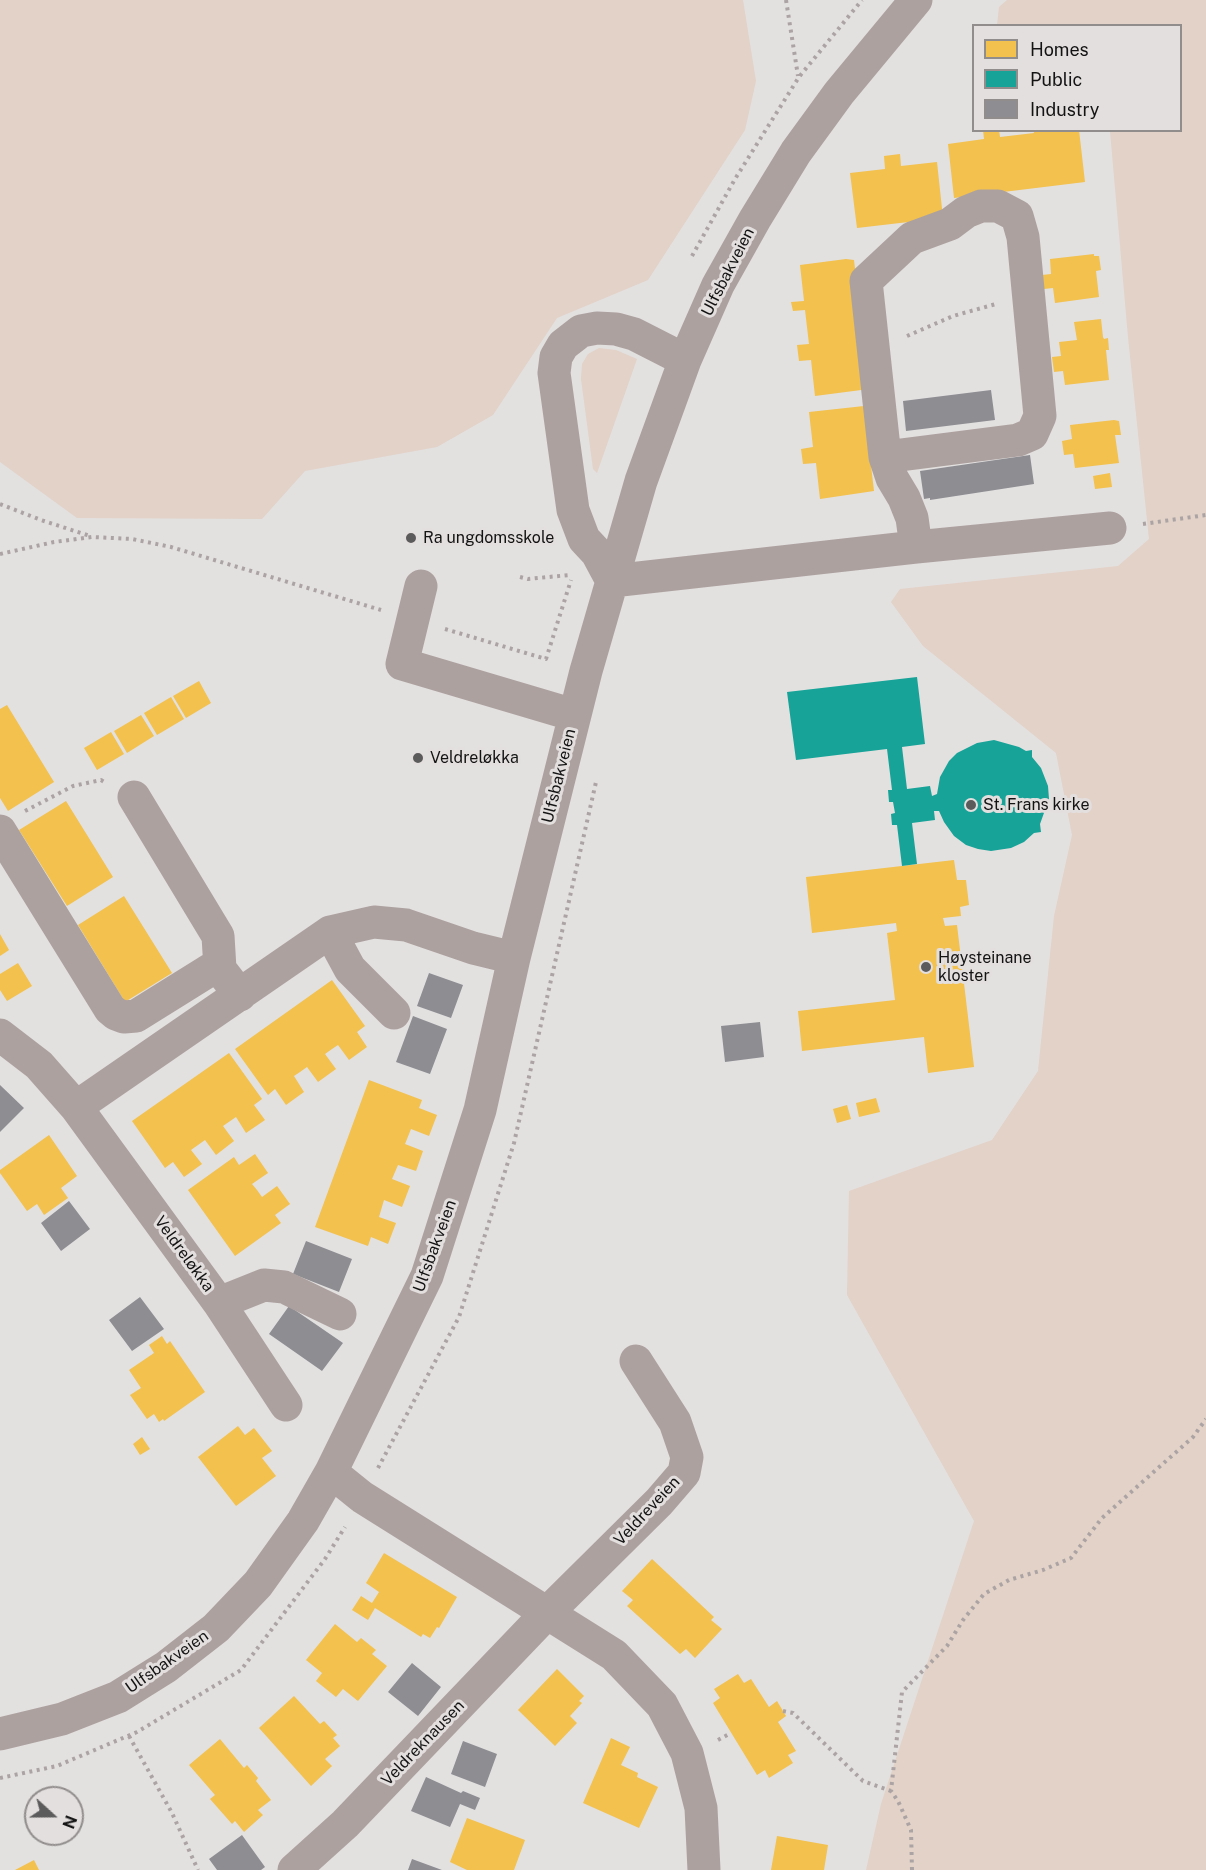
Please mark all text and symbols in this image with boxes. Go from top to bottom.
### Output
legend [972,24,1182,132]
text: Homes [1030,39,1089,60]
text: Public [1030,69,1082,90]
text: Industry [1030,99,1099,120]
street label: Ulfsbakveien [697,225,759,319]
place label: Ra ungdomsskole [423,528,554,548]
marker: Ra ungdomsskole [404,531,418,545]
street label: Ulfsbakveien [538,727,580,825]
place label: Veldreløkka [430,748,519,768]
marker: Veldreløkka [411,751,425,765]
place label: St. Frans kirke [983,795,1090,815]
marker: St. Frans kirke [964,798,978,812]
place label: Høysteinane kloster [938,948,1032,986]
marker: Høysteinane kloster [919,960,933,974]
street label: Ulfsbakveien [409,1197,461,1295]
street label: Veldreløkka [150,1212,218,1296]
street label: Veldreveien [610,1472,684,1550]
street label: Ulfsbakveien [122,1626,212,1698]
street label: Veldreknausen [378,1696,468,1790]
north arrow [24,1786,84,1846]
text: N [58,1813,81,1831]

